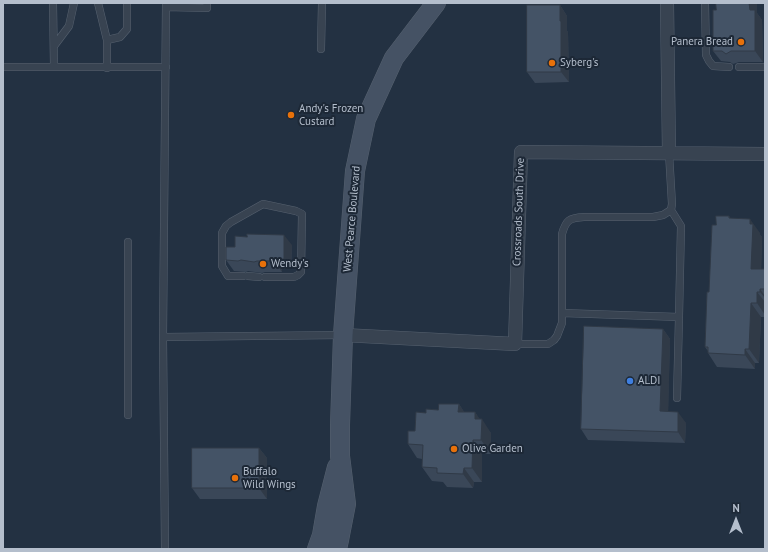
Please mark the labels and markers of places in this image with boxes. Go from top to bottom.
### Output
place label: Panera Bread [671,35,733,49]
marker: Panera Bread [736,37,746,47]
place label: Syberg's [560,56,598,70]
marker: Syberg's [547,58,557,68]
place label: Andy's Frozen Custard [299,102,363,128]
marker: Andy's Frozen Custard [286,110,296,120]
place label: Wendy's [271,257,309,271]
marker: Wendy's [258,259,268,269]
place label: ALDI [638,374,661,388]
marker: ALDI [625,376,635,386]
place label: Olive Garden [462,442,523,456]
marker: Olive Garden [449,444,459,454]
place label: Buffalo Wild Wings [243,465,296,491]
marker: Buffalo Wild Wings [230,473,240,483]

